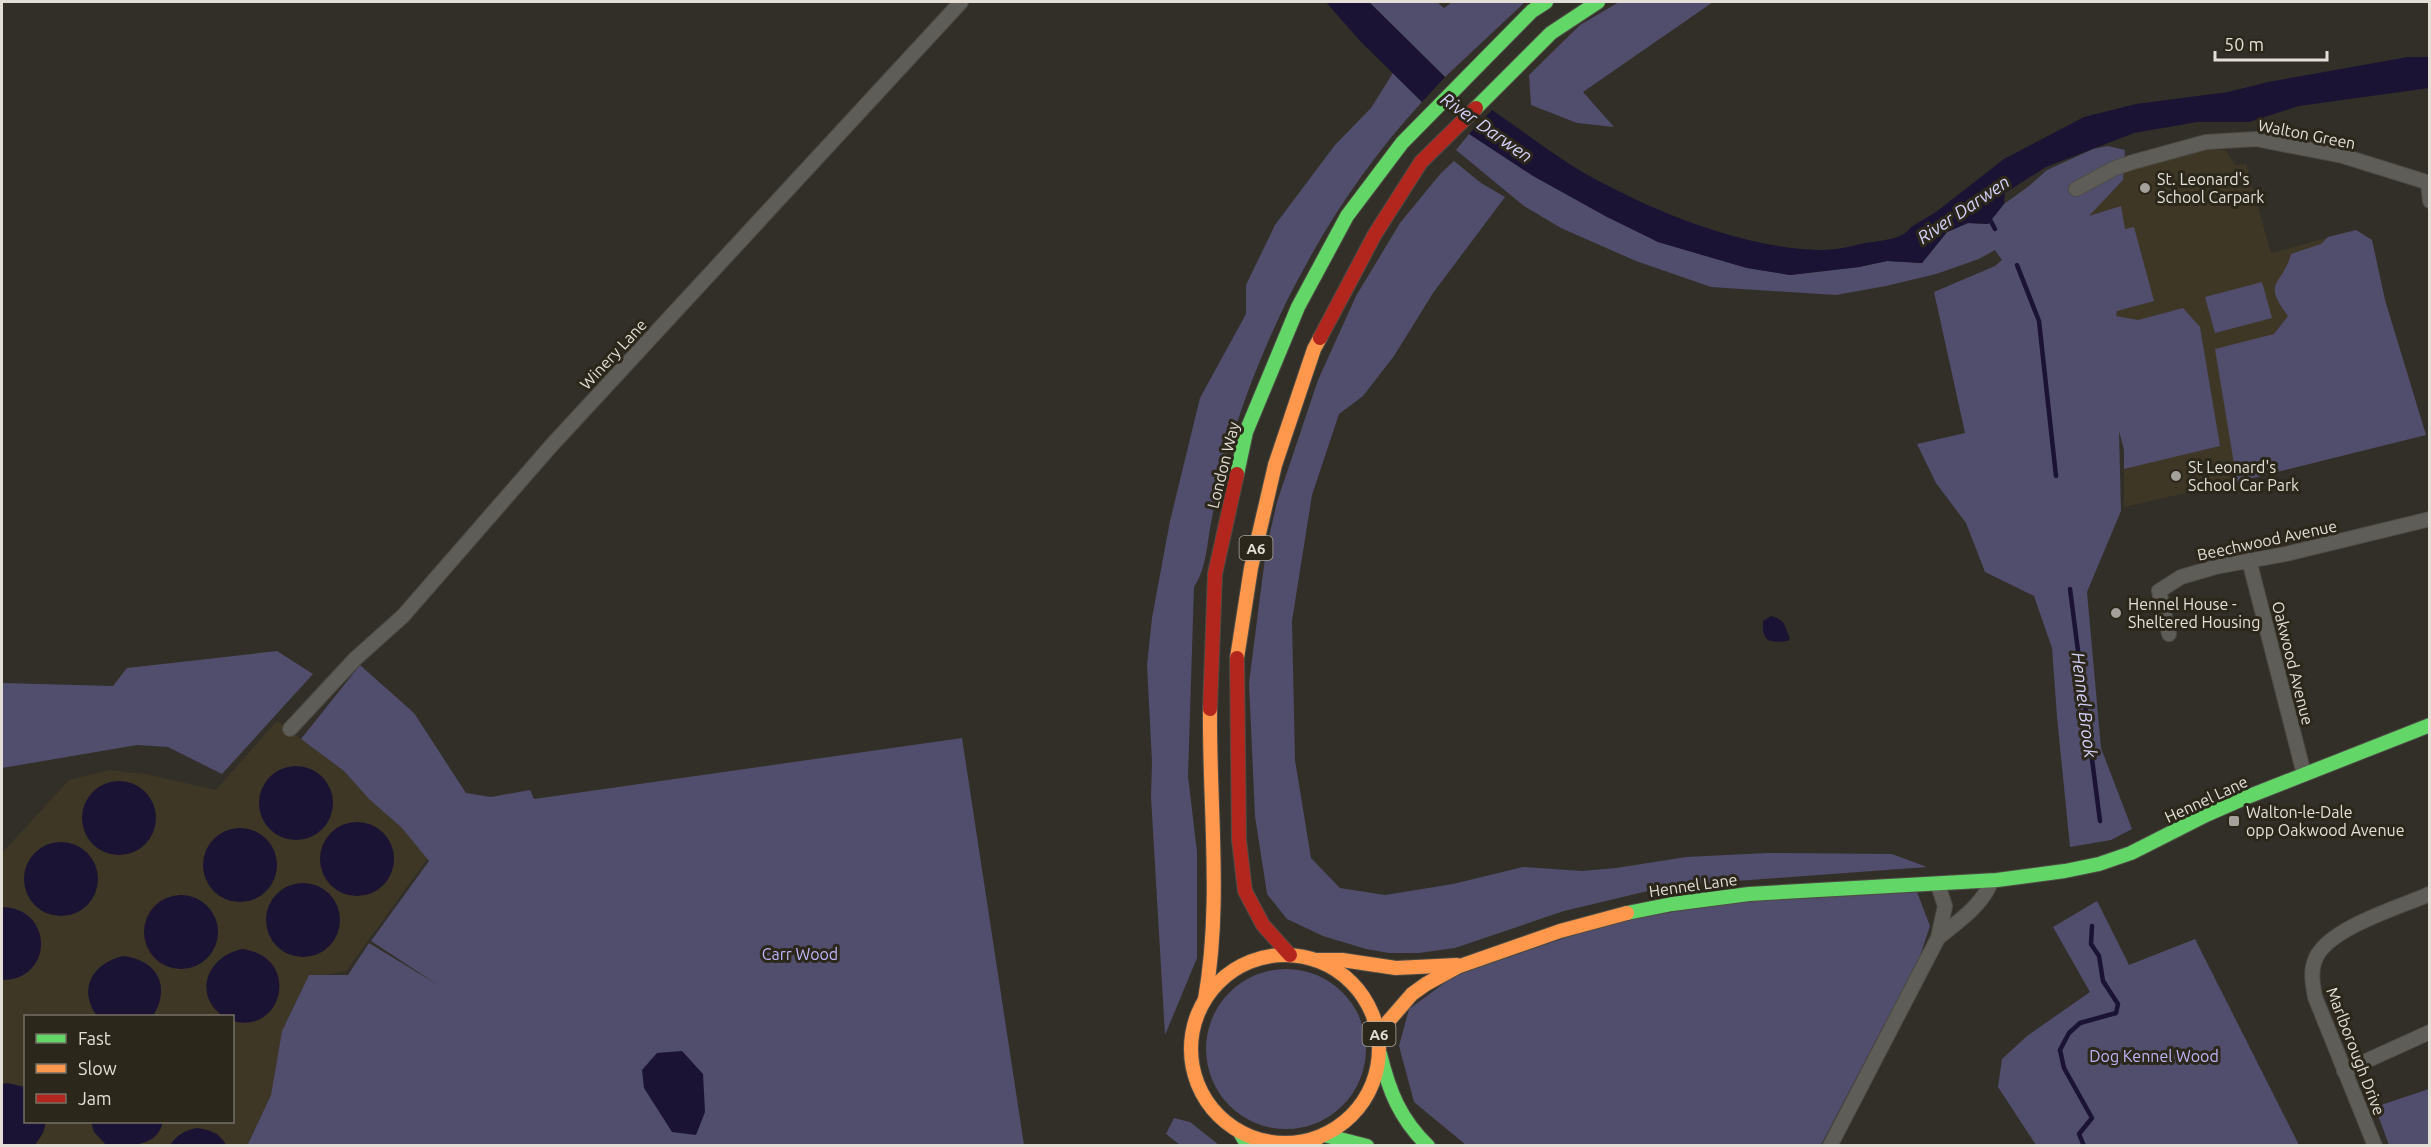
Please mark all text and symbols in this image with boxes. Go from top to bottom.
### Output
scale bar [2215,24,2328,62]
text: 50 m [2224,34,2264,54]
water label: River Darwen [1438,88,1536,166]
street label: Walton Green [2257,116,2357,152]
place label: St. Leonard's School Carpark [2157,170,2264,206]
water label: River Darwen [1913,171,2013,247]
marker: St. Leonard's School Carpark [2138,181,2152,195]
street label: Winery Lane [576,315,650,393]
street label: London Way [1204,420,1243,510]
place label: St Leonard's School Car Park [2188,458,2299,494]
marker: St Leonard's School Car Park [2169,469,2183,483]
street label: Beechwood Avenue [2195,516,2339,564]
road number: A6 [1240,536,1272,560]
place label: Hennel House - Sheltered Housing [2128,595,2260,631]
street label: Oakwood Avenue [2269,599,2317,727]
marker: Hennel House - Sheltered Housing [2109,606,2123,620]
water label: Hennel Brook [2069,651,2101,760]
street label: Hennel Lane [2162,772,2250,826]
place label: Walton-le-Dale opp Oakwood Avenue [2246,803,2405,839]
marker: Walton-le-Dale opp Oakwood Avenue [2227,814,2241,828]
street label: Hennel Lane [1648,870,1738,900]
park label: Carr Wood [762,945,838,963]
street label: Marlborough Drive [2323,985,2389,1117]
legend [24,1015,234,1123]
road number: A6 [1362,1022,1396,1046]
text: Fast [78,1028,111,1048]
park label: Dog Kennel Wood [2089,1047,2219,1065]
text: Slow [78,1058,117,1078]
text: Jam [78,1088,112,1108]

